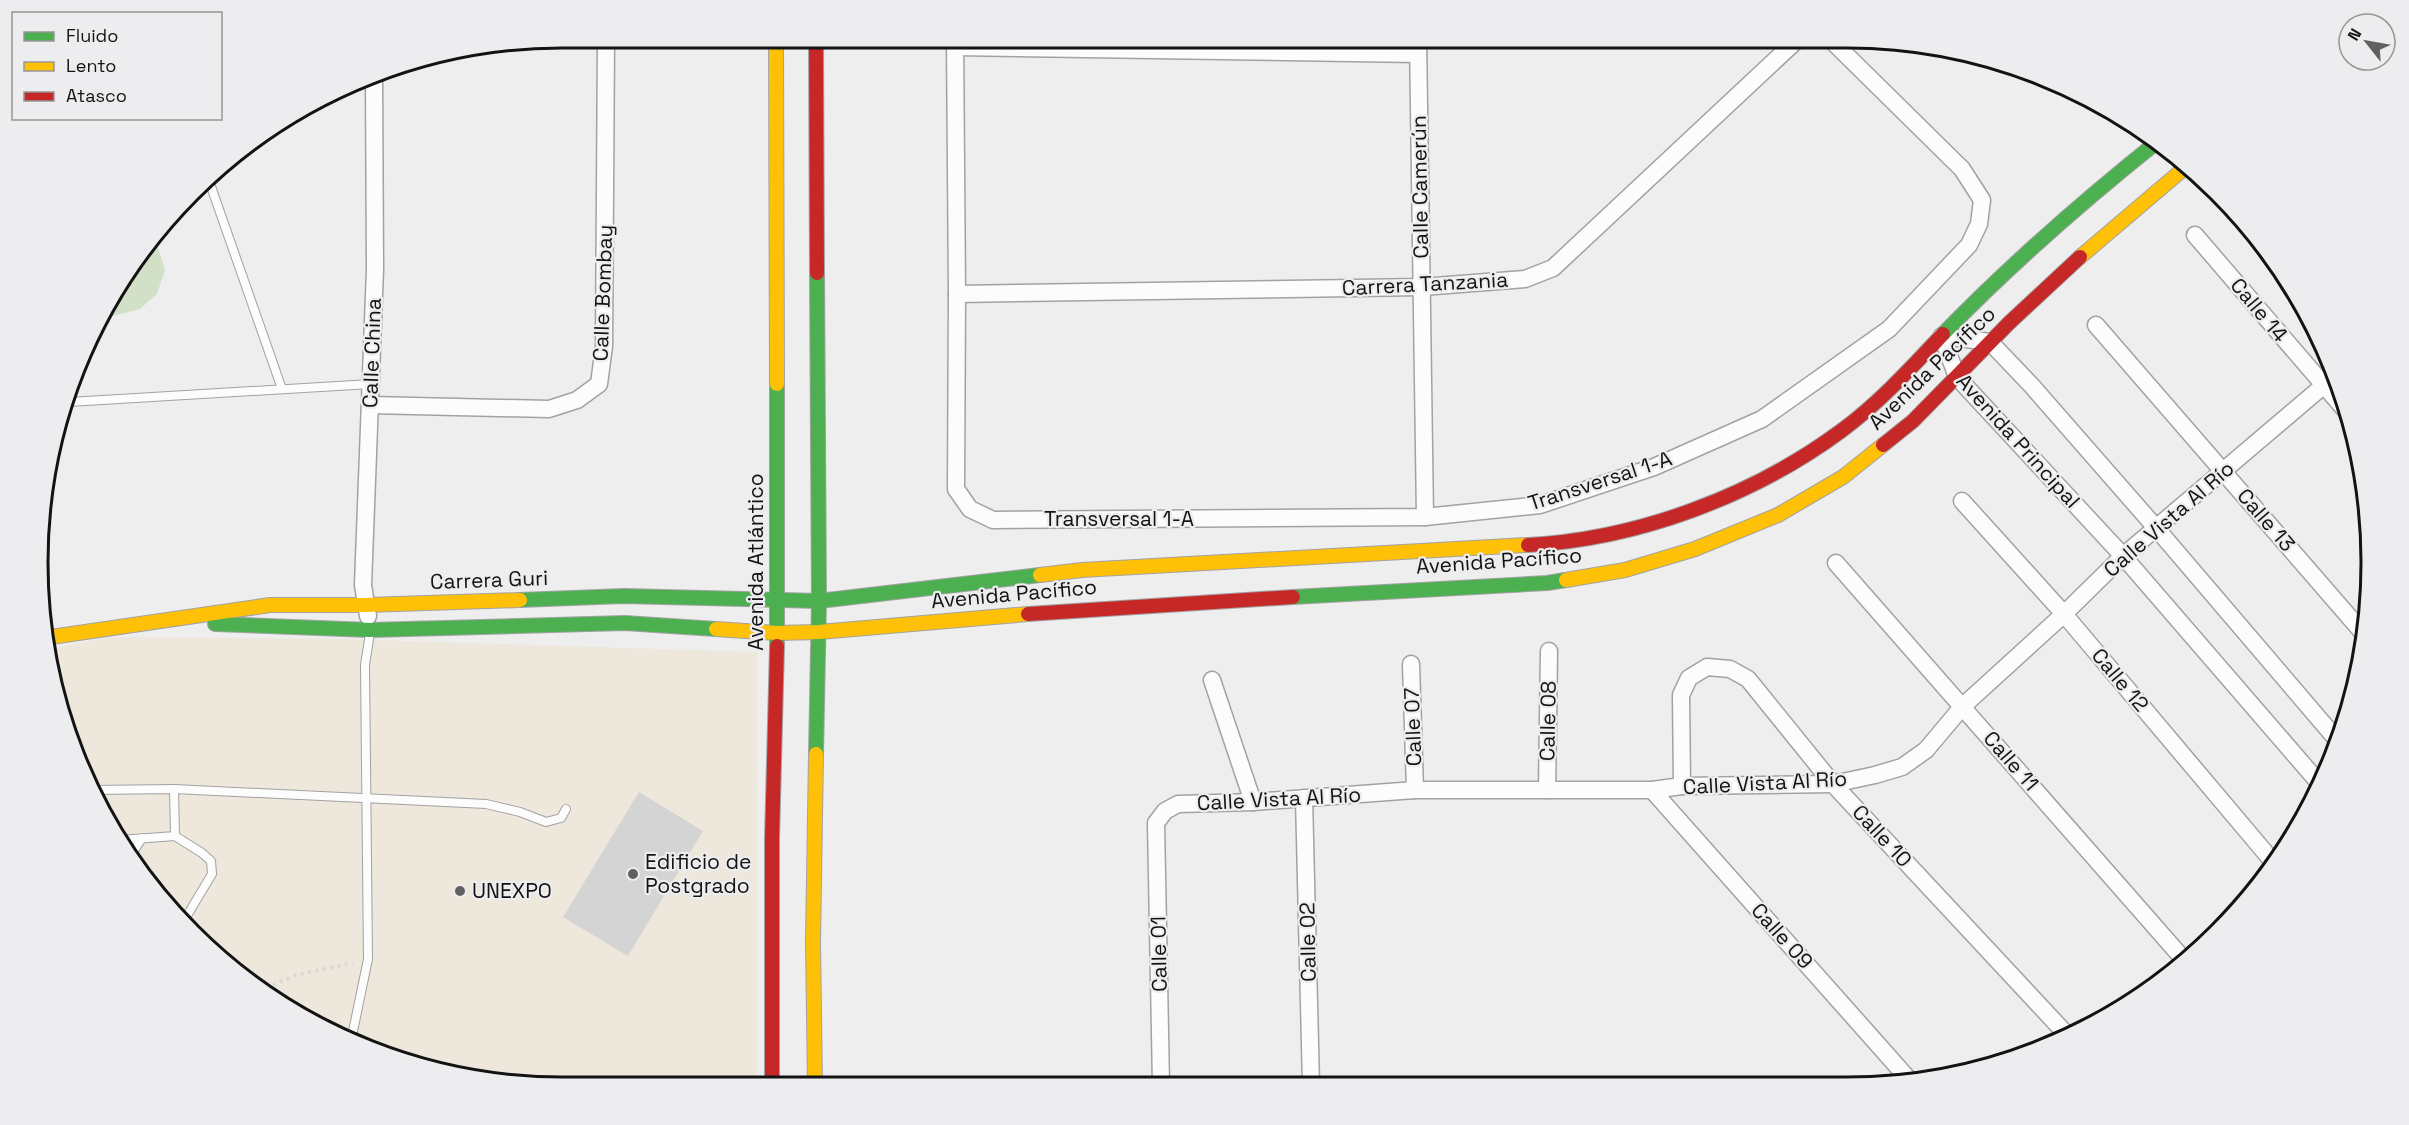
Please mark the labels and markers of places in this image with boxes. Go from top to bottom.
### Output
place label: Edificio de Postgrado [645,848,751,899]
marker: Edificio de Postgrado [626,867,640,881]
place label: UNEXPO [472,877,552,904]
marker: UNEXPO [453,884,467,898]

